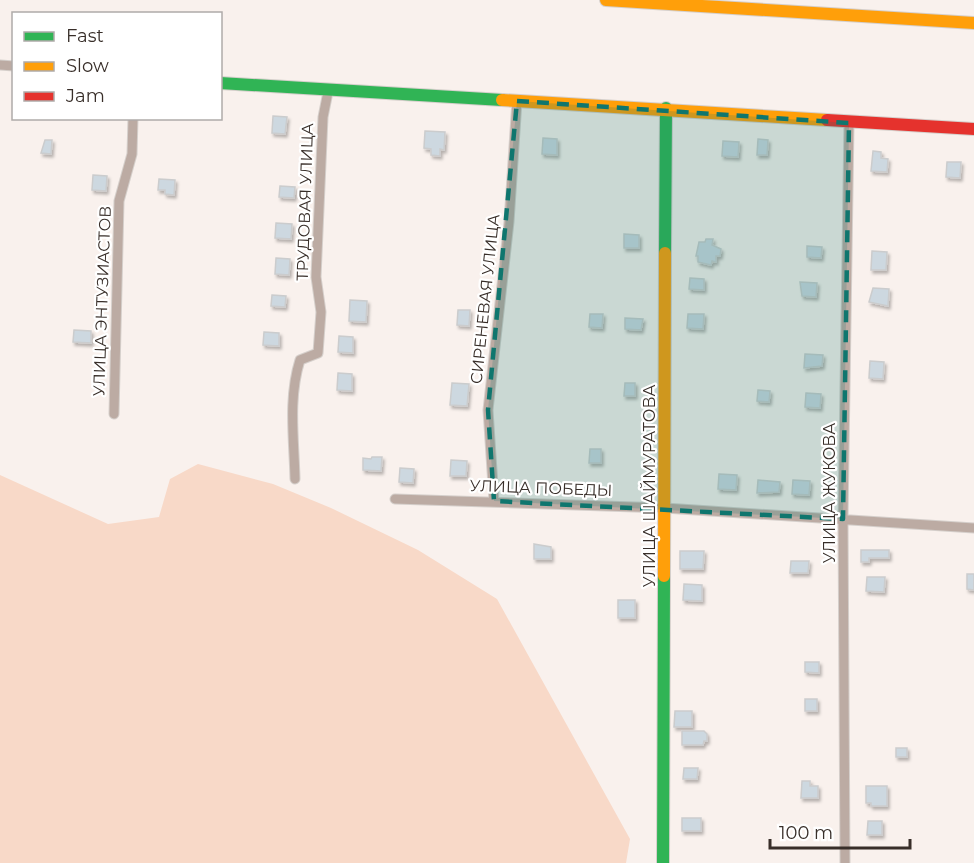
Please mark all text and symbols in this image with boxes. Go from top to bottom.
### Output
legend [12,12,222,120]
text: Fast [66,25,104,47]
text: Slow [66,55,109,77]
text: Jam [65,85,105,107]
street label: ТРУДОВАЯ УЛИЦА [293,123,317,281]
street label: УЛИЦА ЭНТУЗИАСТОВ [89,205,115,397]
street label: СИРЕНЕВАЯ УЛИЦА [467,213,503,385]
street label: УЛИЦА ШАЙМУРАТОВА [640,385,659,587]
street label: УЛИЦА ЖУКОВА [820,423,839,563]
street label: УЛИЦА ПОБЕДЫ [469,476,613,500]
scale bar [770,812,910,850]
text: 100 m [779,822,833,844]

